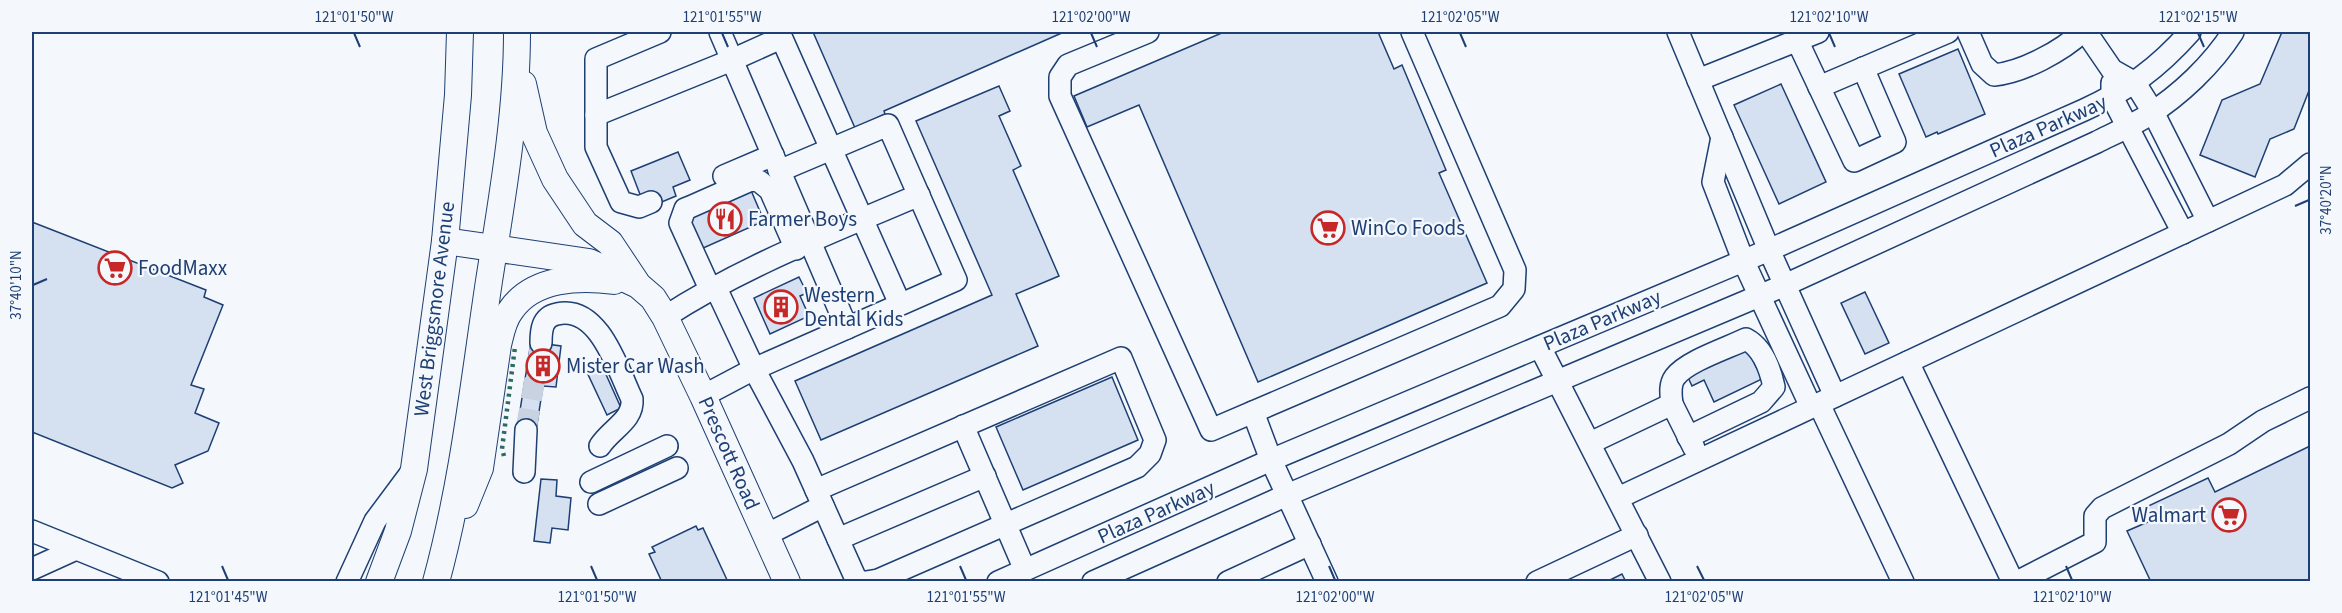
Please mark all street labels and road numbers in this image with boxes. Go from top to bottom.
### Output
street label: Plaza Parkway [1985,87,2112,165]
street label: West Briggsmore Avenue [406,200,462,418]
street label: Plaza Parkway [1538,282,1666,358]
street label: Prescott Road [691,391,767,515]
street label: Plaza Parkway [1093,473,1220,551]

